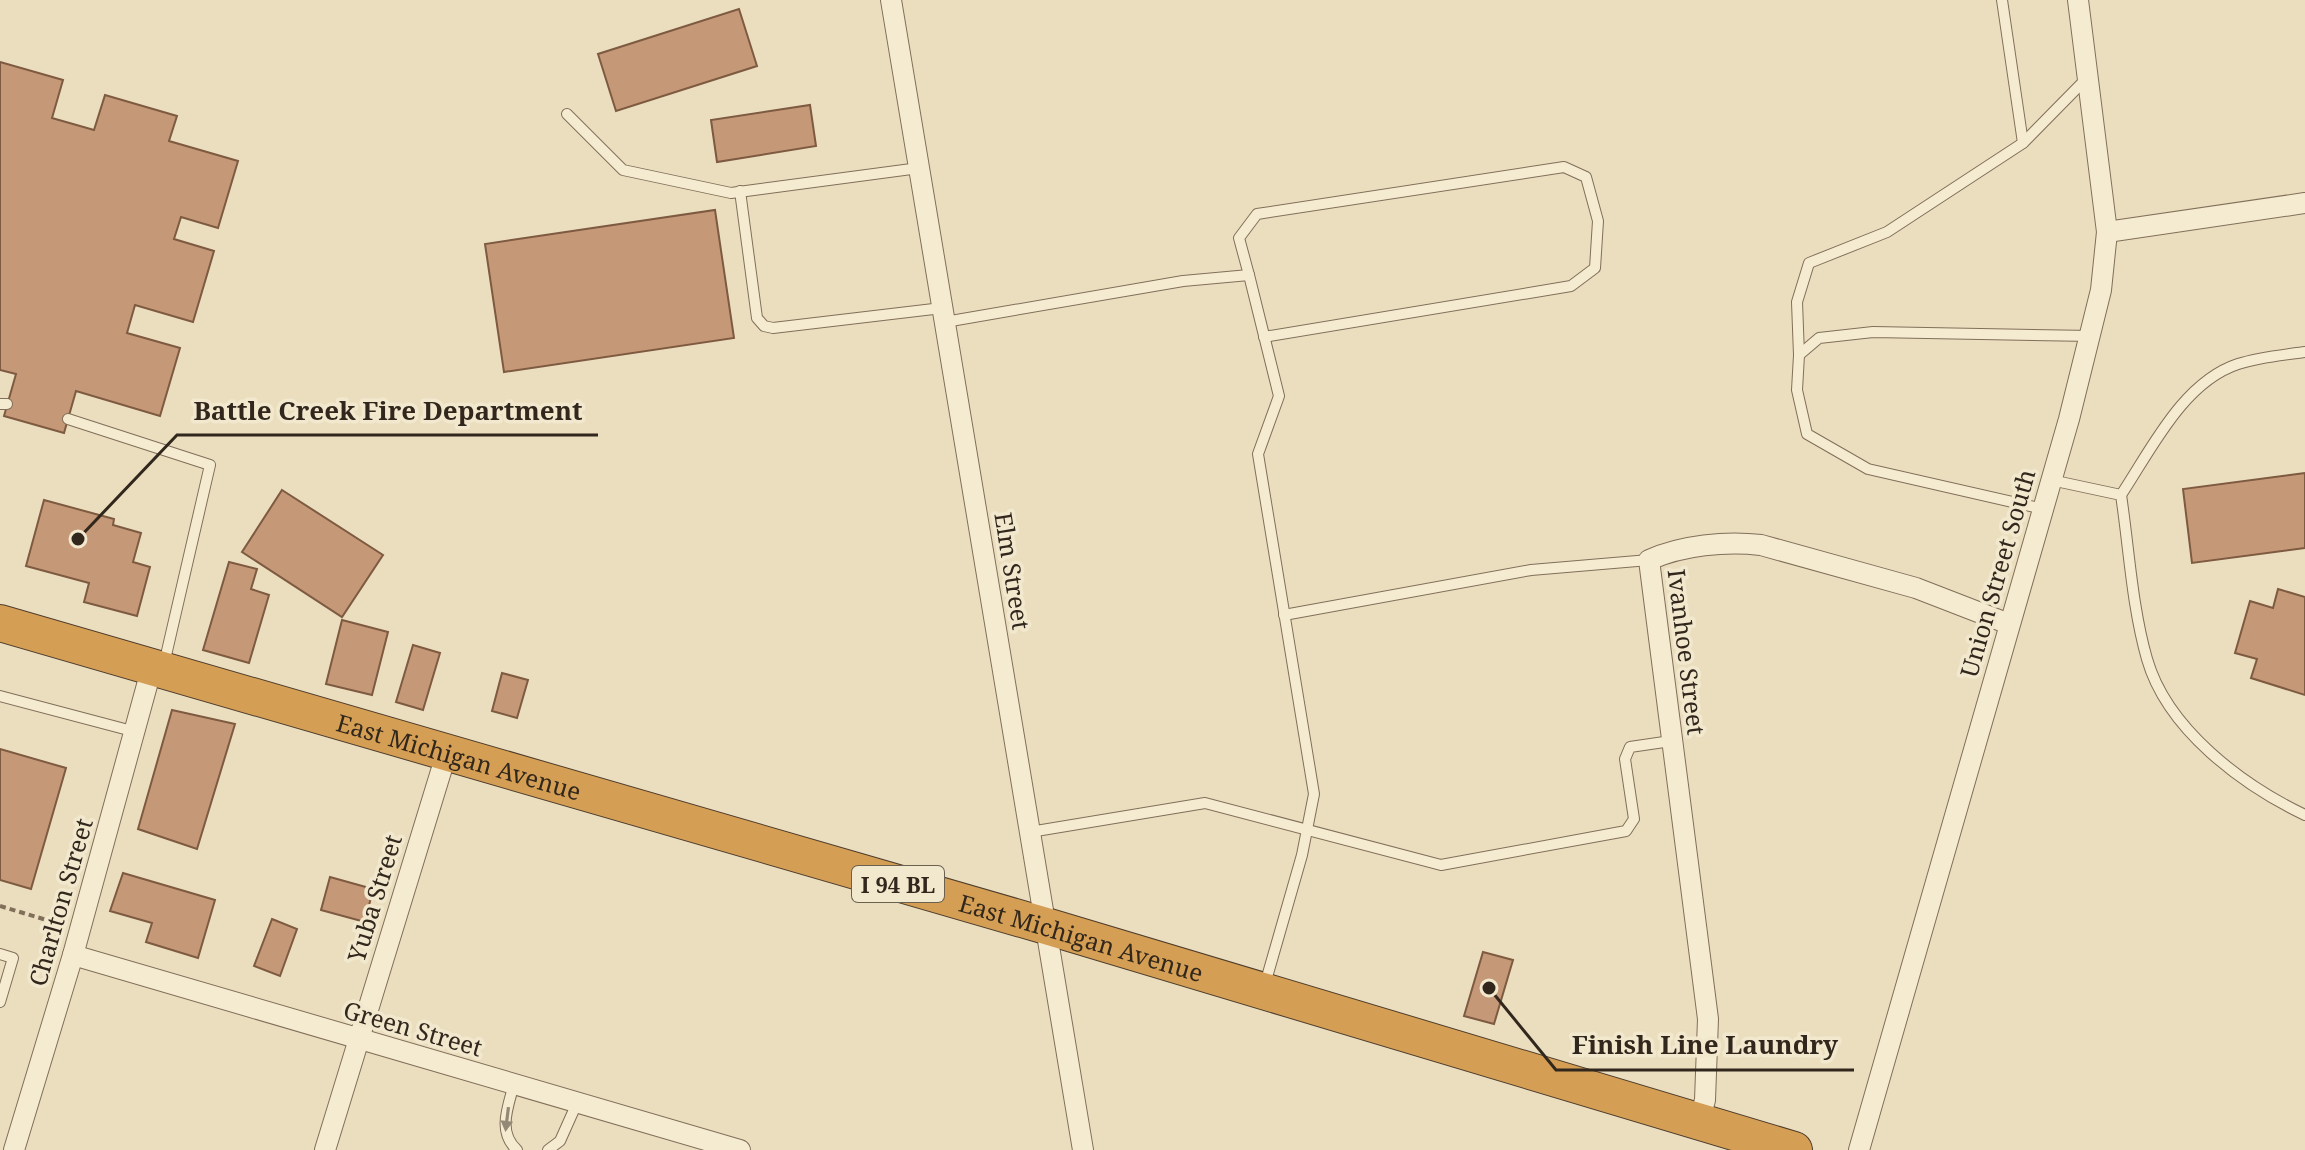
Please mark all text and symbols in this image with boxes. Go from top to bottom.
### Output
callout: Battle Creek Fire Department [177,385,598,435]
text: Battle Creek Fire Department [193,392,583,428]
street label: Union Street South [1952,465,2042,681]
street label: Elm Street [987,510,1039,632]
street label: Ivanhoe Street [1660,567,1714,737]
street label: East Michigan Avenue [333,705,585,807]
street label: Charlton Street [20,814,100,990]
street label: Yuba Street [339,830,409,967]
road number: I 94 BL [852,866,944,902]
street label: East Michigan Avenue [955,885,1207,989]
street label: Green Street [340,992,486,1064]
callout: Finish Line Laundry [1556,1020,1854,1070]
text: Finish Line Laundry [1572,1026,1839,1062]
one-way arrow [501,1106,514,1131]

